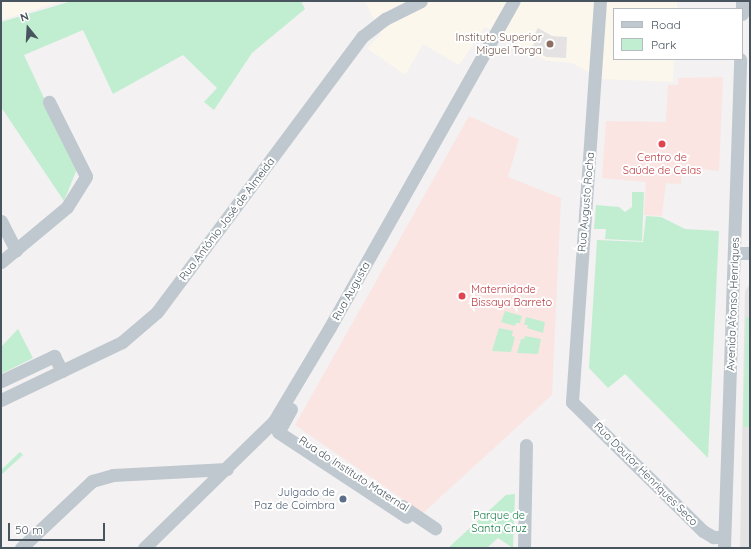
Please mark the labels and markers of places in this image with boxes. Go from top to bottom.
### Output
place label: Instituto Superior Miguel Torga [456,31,542,57]
marker: Instituto Superior Miguel Torga [545,39,555,49]
marker: Centro de Saúde de Celas [656,138,668,150]
place label: Centro de Saúde de Celas [623,151,701,177]
place label: Maternidade Bissaya Barreto [471,283,552,309]
marker: Maternidade Bissaya Barreto [456,290,468,302]
place label: Julgado de Paz de Coimbra [254,486,335,512]
marker: Julgado de Paz de Coimbra [338,494,348,504]

